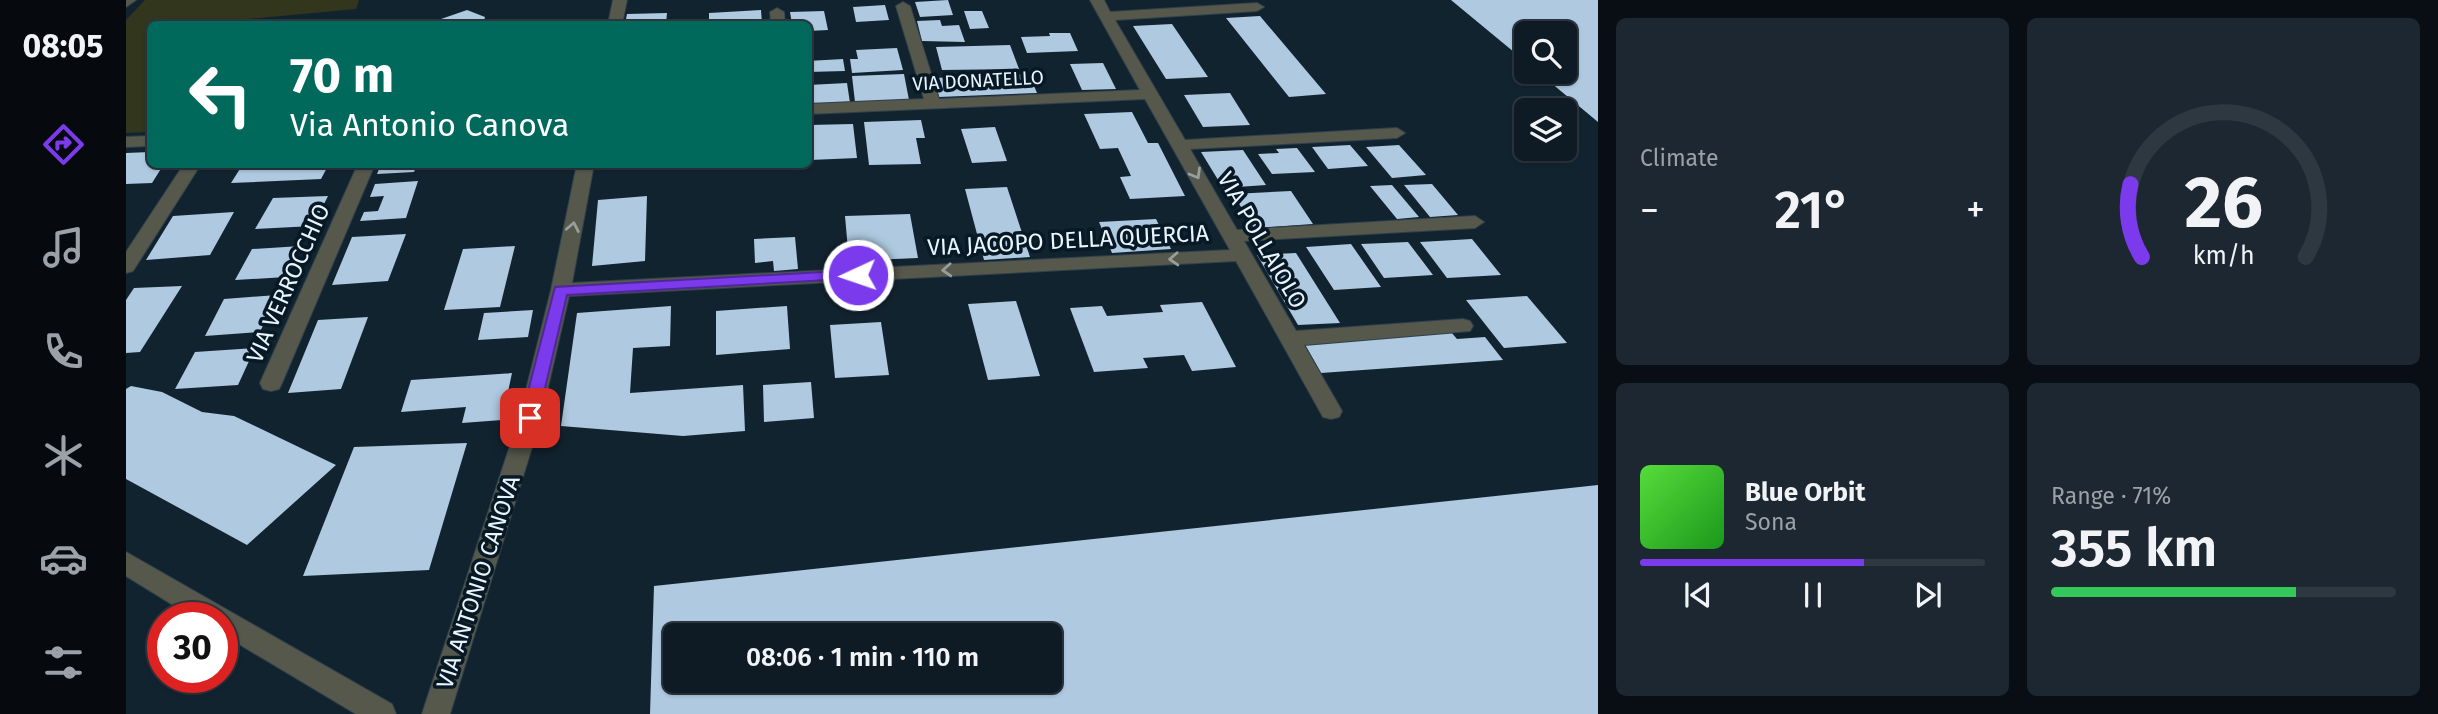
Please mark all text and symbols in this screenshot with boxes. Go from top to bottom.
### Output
map controls [1514,21,1577,161]
button: search [1514,21,1577,84]
text: 08:05 [23,27,103,65]
text: 70 m [290,46,394,105]
icon: left [175,49,266,140]
street label: VIA DONATELLO [912,66,1044,95]
button: layers [1514,98,1577,161]
text: Via Antonio Canova [290,106,569,144]
icon: directions [39,120,88,169]
text: Climate [1640,144,1719,172]
text: 26 [2184,160,2263,247]
one-way arrow [1188,167,1201,180]
street label: VIA POLLAIOLO [1212,167,1312,313]
text: 21° [1774,179,1851,242]
text: − [1640,187,1659,233]
text: + [1966,187,1985,233]
street label: VIA VERROCCHIO [240,199,336,367]
street label: VIA JACOPO DELLA QUERCIA [927,219,1210,261]
one-way arrow [565,221,580,233]
icon: music [39,223,88,272]
position arrow [821,238,895,312]
text: km/h [2193,241,2254,271]
one-way arrow [1168,251,1179,266]
one-way arrow [941,263,952,278]
icon: phone [39,327,88,376]
pin [500,388,560,448]
icon: arrive [511,399,549,437]
icon: climate [39,431,88,480]
street label: VIA ANTONIO CANOVA [430,471,526,692]
text: Blue Orbit [1745,477,1865,508]
text: Range · 71% [2051,482,2171,510]
text: Sona [1745,508,1797,536]
text: 355 km [2051,517,2217,580]
icon: car [39,534,88,583]
icon: previous [1679,576,1717,614]
icon: pause [1794,576,1832,614]
icon: next [1909,576,1947,614]
speed limit sign: 30 [147,602,238,693]
icon: filters [39,638,88,687]
text: 08:06 · 1 min · 110 m [746,642,979,673]

